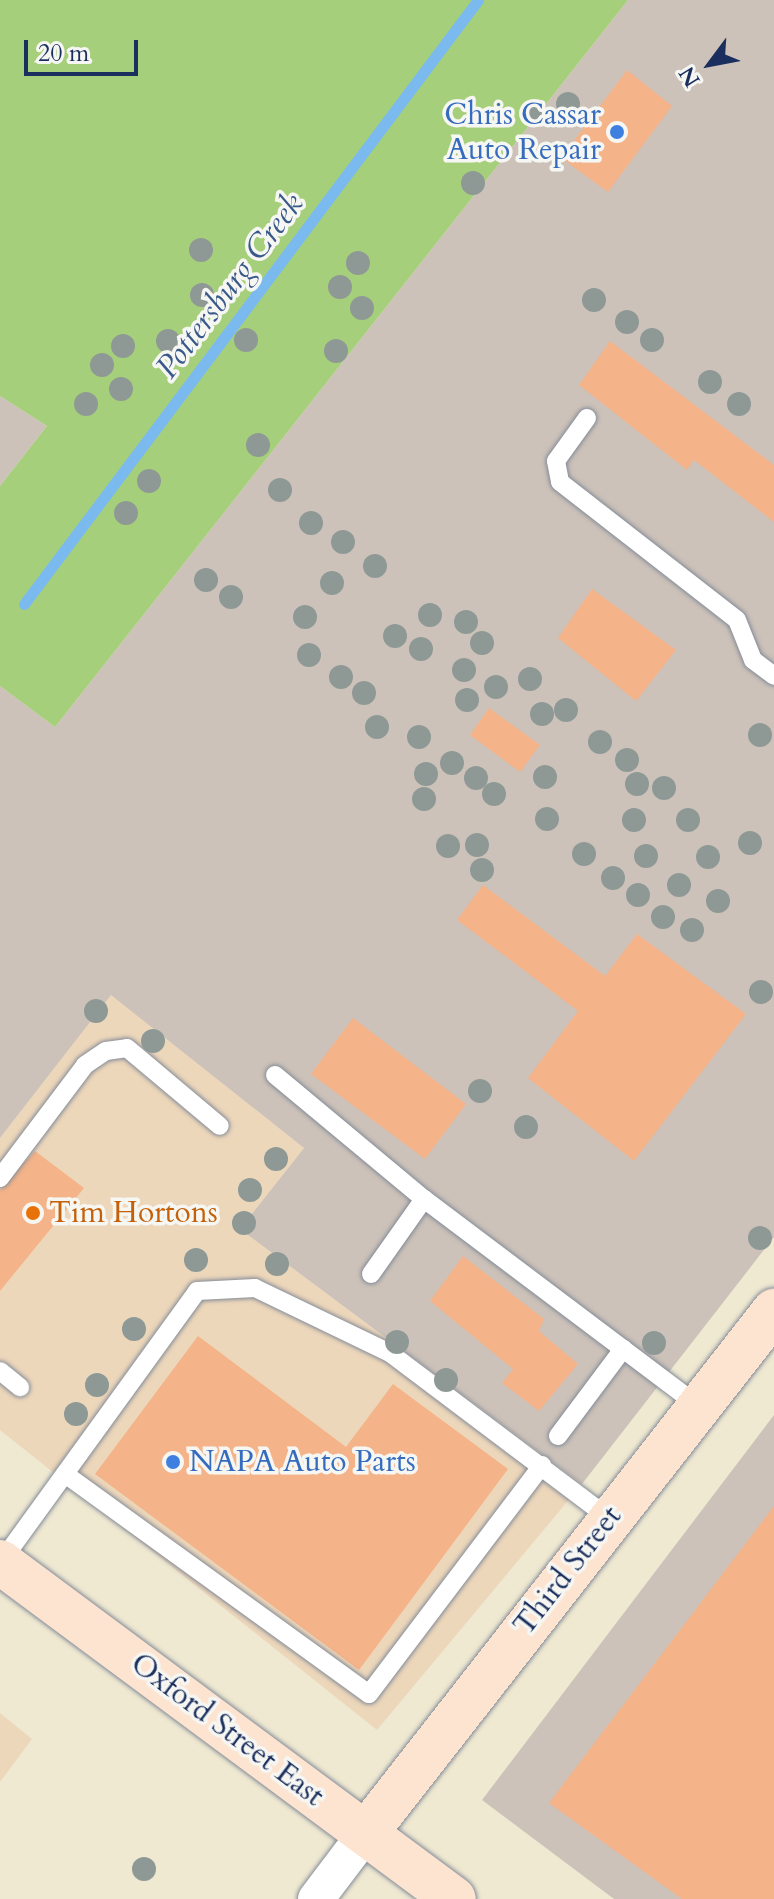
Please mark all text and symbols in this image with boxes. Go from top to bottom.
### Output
scale bar [28,24,142,74]
north arrow [670,24,750,104]
text: 20 m [38,37,89,70]
text: N [672,61,707,93]
place label: Chris Cassar Auto Repair [444,97,601,168]
marker: Chris Cassar Auto Repair [608,123,626,141]
water label: Pottersburg Creek [148,186,312,386]
place label: Tim Hortons [49,1195,218,1231]
marker: Tim Hortons [24,1204,42,1222]
place label: NAPA Auto Parts [189,1444,416,1480]
marker: NAPA Auto Parts [164,1453,182,1471]
street label: Third Street [506,1499,630,1643]
street label: Oxford Street East [123,1646,331,1814]

